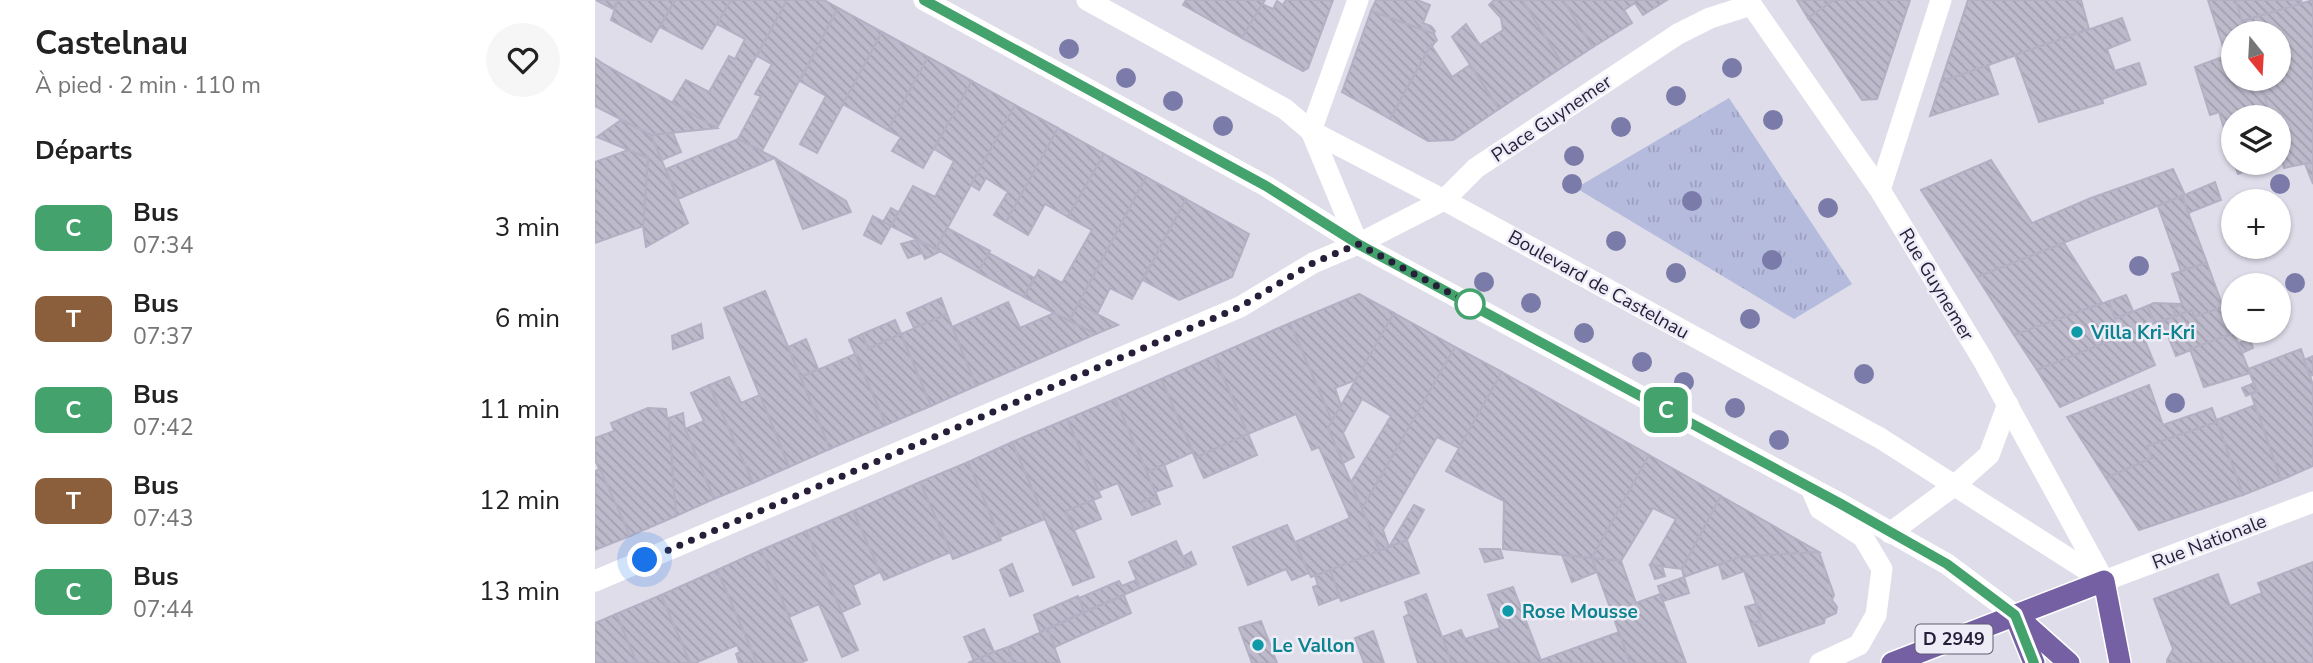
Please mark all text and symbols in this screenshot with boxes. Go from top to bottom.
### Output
text: Castelnau [35,21,188,66]
north arrow [2221,21,2291,91]
map controls [2221,21,2291,343]
button: heart [486,23,560,97]
street label: Place Guynemer [1486,69,1617,169]
text: À pied · 2 min · 110 m [35,70,261,101]
button: layers [2221,105,2291,175]
text: Départs [35,133,132,168]
button: + [2221,189,2291,259]
text: Bus [133,195,179,230]
text: 3 min [495,210,560,245]
text: C [65,212,82,244]
street label: Boulevard de Castelnau [1503,224,1694,346]
street label: Rue Guynemer [1892,224,1980,346]
text: 07:34 [133,230,193,261]
button: − [2221,273,2291,343]
text: Bus [133,286,179,321]
unlabelled marker [1455,289,1485,319]
text: 6 min [495,301,560,336]
text: T [66,303,81,335]
place label: Villa Kri-Kri [2090,320,2195,346]
text: 07:37 [133,321,193,352]
marker: Villa Kri-Kri [2069,324,2085,340]
text: Bus [133,377,179,412]
line badge: C [1643,387,1689,433]
text: 11 min [479,392,560,427]
text: C [65,394,82,426]
text: C [1658,394,1674,426]
text: 07:42 [133,412,193,443]
text: Bus [133,468,179,503]
text: 12 min [479,483,560,518]
text: T [66,485,81,517]
text: 07:43 [133,503,193,534]
street label: Rue Nationale [2148,508,2270,576]
your location [627,542,662,577]
text: Bus [133,559,179,594]
text: 13 min [479,574,560,609]
text: C [65,576,82,608]
text: 07:44 [133,594,193,625]
place label: Rose Mousse [1522,599,1638,625]
marker: Rose Mousse [1500,603,1516,619]
road number: D 2949 [1915,624,1993,654]
place label: Le Vallon [1272,633,1355,659]
marker: Le Vallon [1250,637,1266,653]

